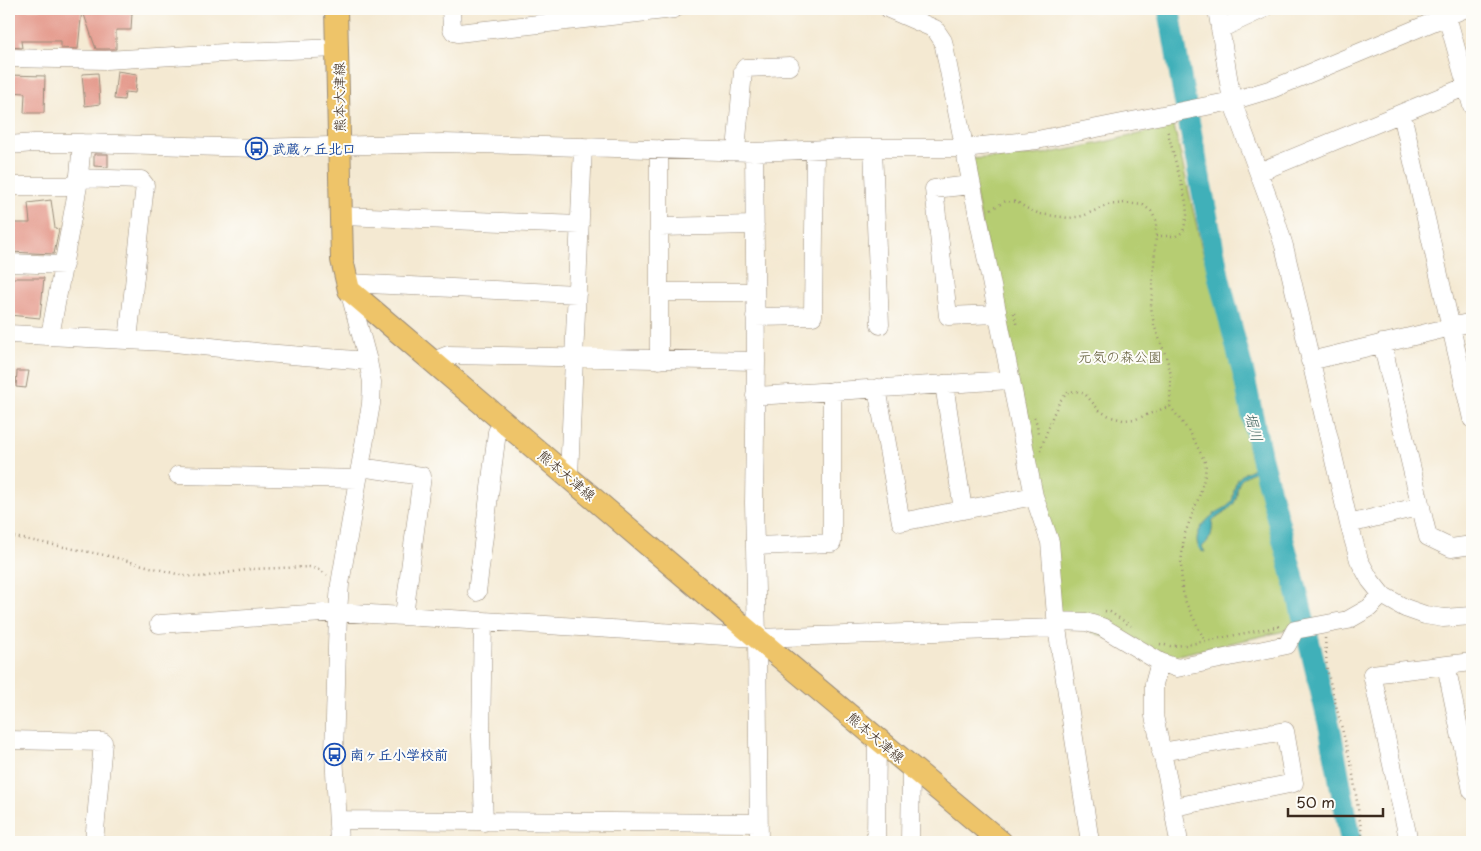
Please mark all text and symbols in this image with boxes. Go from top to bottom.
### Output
street label: 熊本大津線 [328,62,350,132]
bus stop icon: 武蔵ヶ丘北口 [244,136,268,160]
place label: 武蔵ヶ丘北口 [272,138,356,159]
park label: 元気の森公園 [1078,346,1162,367]
water label: 堀川 [1240,410,1270,444]
street label: 熊本大津線 [533,444,601,506]
street label: 熊本大津線 [842,706,910,768]
bus stop icon: 南ヶ丘小学校前 [322,742,346,766]
place label: 南ヶ丘小学校前 [350,744,448,765]
scale bar [1288,786,1384,818]
text: 50 m [1296,790,1335,813]

